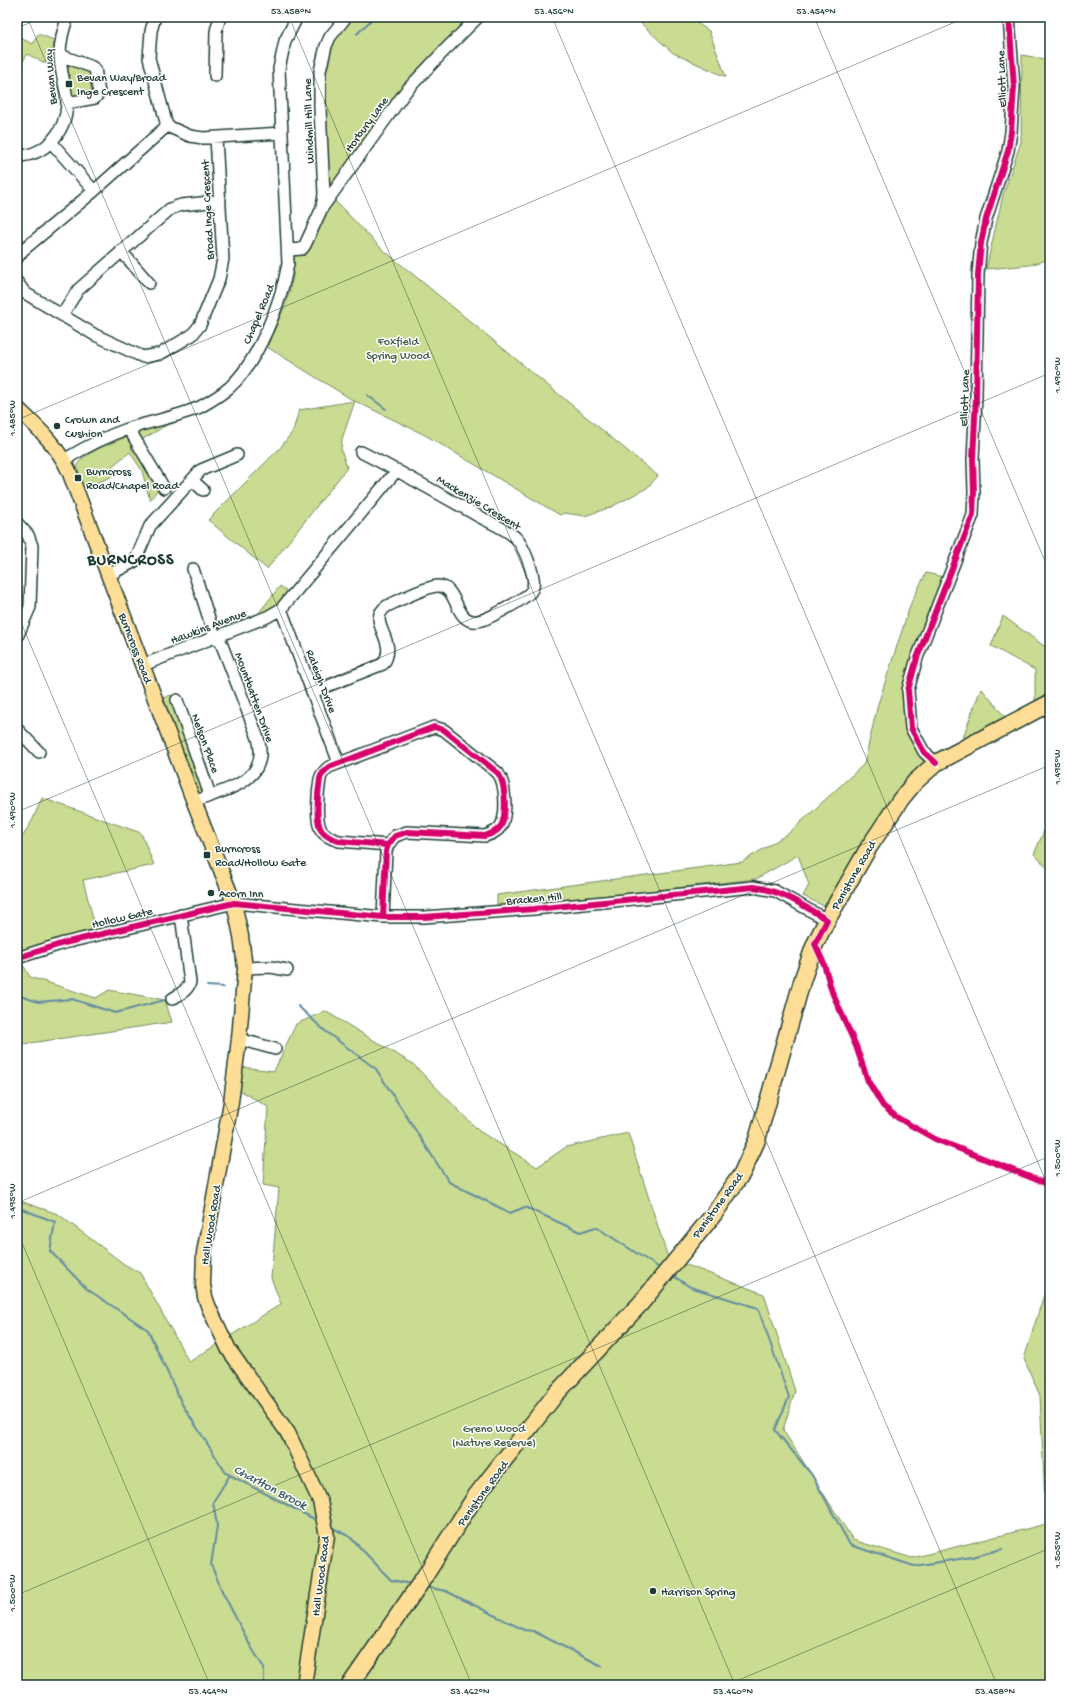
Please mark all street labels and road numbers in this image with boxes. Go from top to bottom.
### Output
street label: Bevan Way [43,48,61,106]
street label: Elliott Lane [995,49,1011,108]
street label: Windmill Hill Lane [301,77,318,164]
street label: Horbury Lane [343,94,393,156]
street label: Broad Inge Crescent [199,159,219,261]
street label: Chapel Road [241,282,279,347]
street label: Elliott Lane [958,368,974,427]
street label: Mackenzie Crescent [433,473,523,535]
street label: Hawkins Avenue [169,607,249,649]
street label: Burncross Road [114,611,154,687]
street label: Raleigh Drive [302,648,339,716]
street label: Mountbatten Drive [230,651,276,745]
street label: Nelson Place [187,712,222,776]
street label: Penistone Road [829,838,881,914]
street label: Bracken Hill [505,891,563,909]
street label: Hollow Gate [91,905,155,933]
street label: Penistone Road [690,1170,748,1242]
street label: Hall Wood Road [199,1184,225,1266]
street label: Penistone Road [455,1458,513,1530]
street label: Hall Wood Road [310,1535,334,1617]

